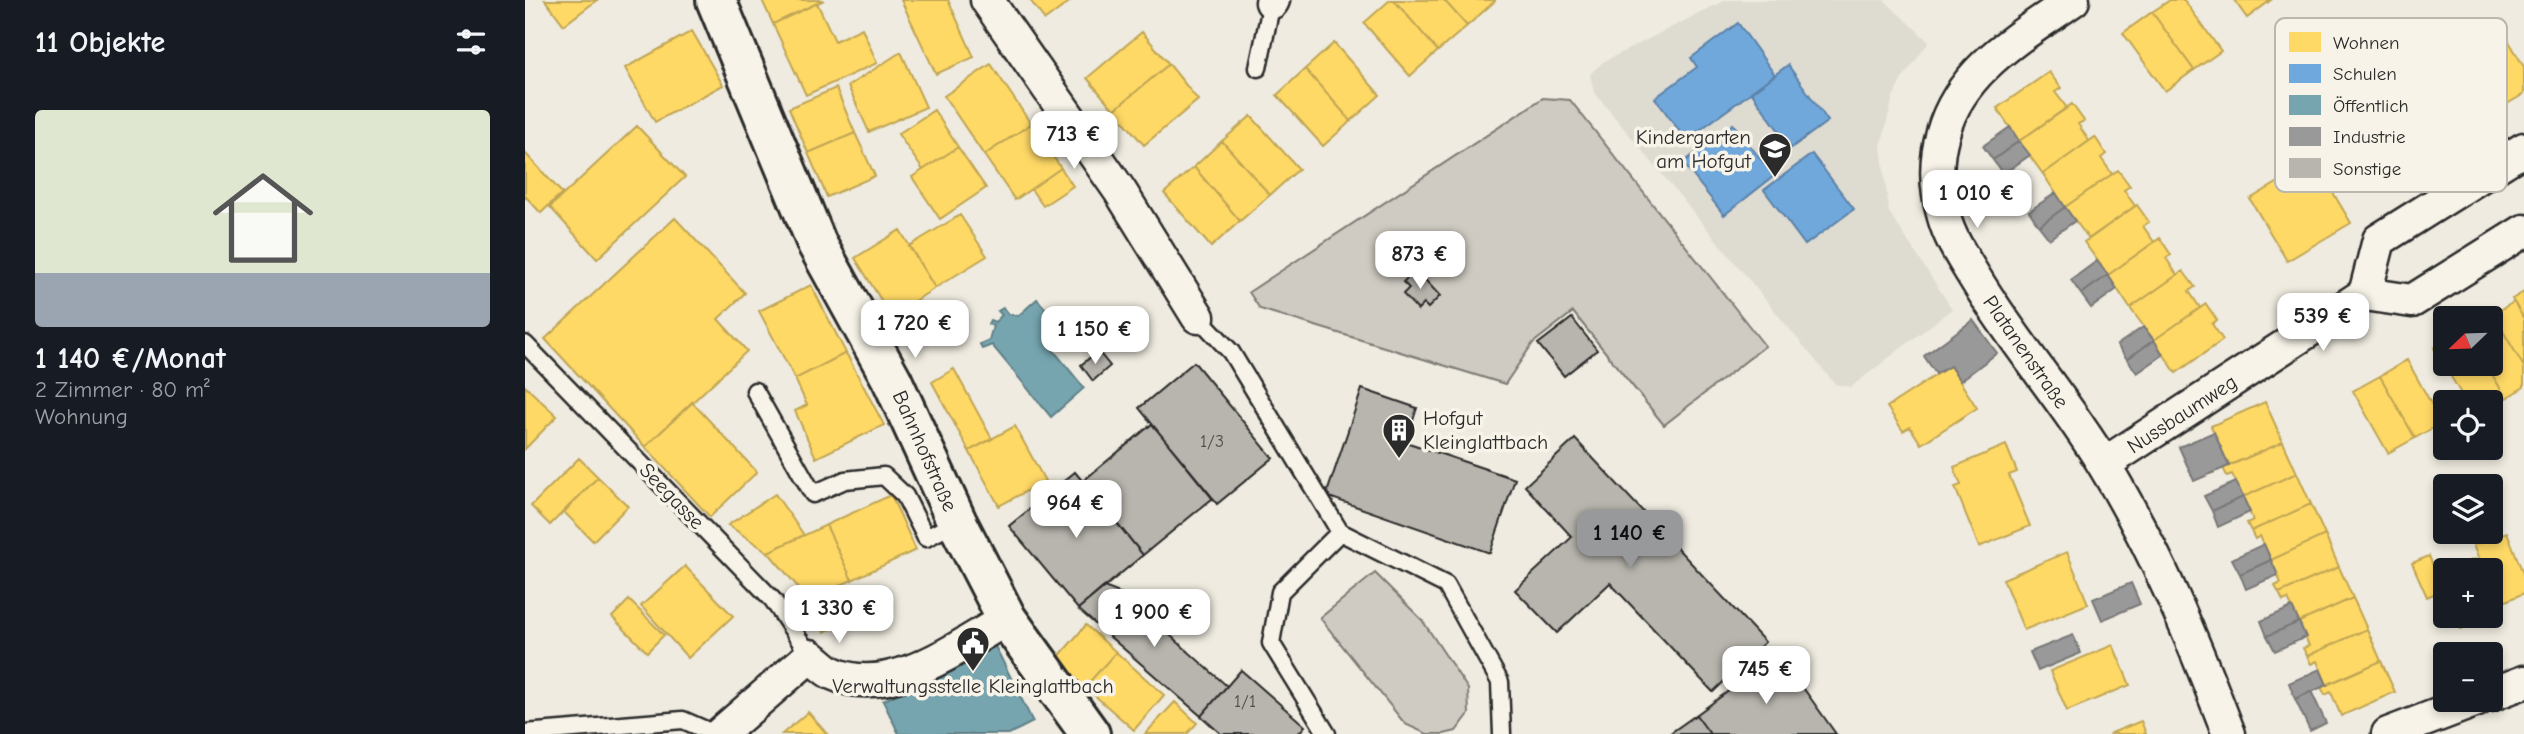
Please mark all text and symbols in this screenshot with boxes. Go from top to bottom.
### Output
legend [2275,18,2507,192]
icon: filters [452,23,490,61]
text: 11 Objekte [35,25,165,60]
text: Wohnen [2333,32,2399,54]
text: Schulen [2333,63,2397,85]
text: Öffentlich [2333,95,2409,117]
pin: 713 € [1025,111,1123,171]
text: 713 € [1047,120,1101,147]
place label: Kindergarten am Hofgut [1636,125,1752,173]
text: Industrie [2333,126,2405,148]
school or university icon: Kindergarten am Hofgut [1756,130,1794,179]
icon: home [200,155,326,281]
text: Sonstige [2333,158,2401,180]
pin: 1 010 € [1912,170,2042,230]
text: 1 010 € [1939,179,2015,206]
pin: 873 € [1371,232,1469,291]
text: 873 € [1391,240,1449,267]
street label: Platanenstraße [1978,291,2074,413]
pin: 539 € [2274,294,2372,353]
pin: 1 720 € [850,300,980,360]
text: 539 € [2293,302,2353,329]
pin: 1 150 € [1030,306,1160,366]
north arrow [2433,306,2503,376]
map controls [2433,306,2503,712]
text: 1 720 € [877,309,953,336]
text: 1 150 € [1057,315,1133,342]
text: 1 140 €/Monat [35,341,226,376]
street label: Nussbaumweg [2123,370,2241,458]
text: 2 Zimmer · 80 m² [35,376,210,403]
street label: Bahnhofstraße [888,387,962,515]
button: locate [2433,390,2503,460]
text: Wohnung [35,403,128,430]
place label: Hofgut Kleinglattbach [1423,406,1548,454]
building icon: Hofgut Kleinglattbach [1380,411,1418,460]
house number: 1/3 [1200,431,1224,452]
street label: Seegasse [635,458,709,534]
button: layers [2433,474,2503,544]
pin: 964 € [1027,480,1125,540]
text: 964 € [1047,489,1105,516]
pin: 1 140 € [1565,510,1695,570]
text: 1 140 € [1593,519,1667,546]
button: + [2433,558,2503,628]
pin: 1 330 € [774,586,904,645]
pin: 1 900 € [1089,590,1219,649]
text: 1 330 € [800,594,878,621]
text: 1 900 € [1114,598,1194,625]
public building icon: Verwaltungsstelle Kleinglattbach [954,624,992,673]
button: − [2433,642,2503,712]
pin: 745 € [1717,646,1815,706]
text: 745 € [1738,655,1794,682]
place label: Verwaltungsstelle Kleinglattbach [832,674,1114,698]
house number: 1/1 [1234,691,1256,712]

